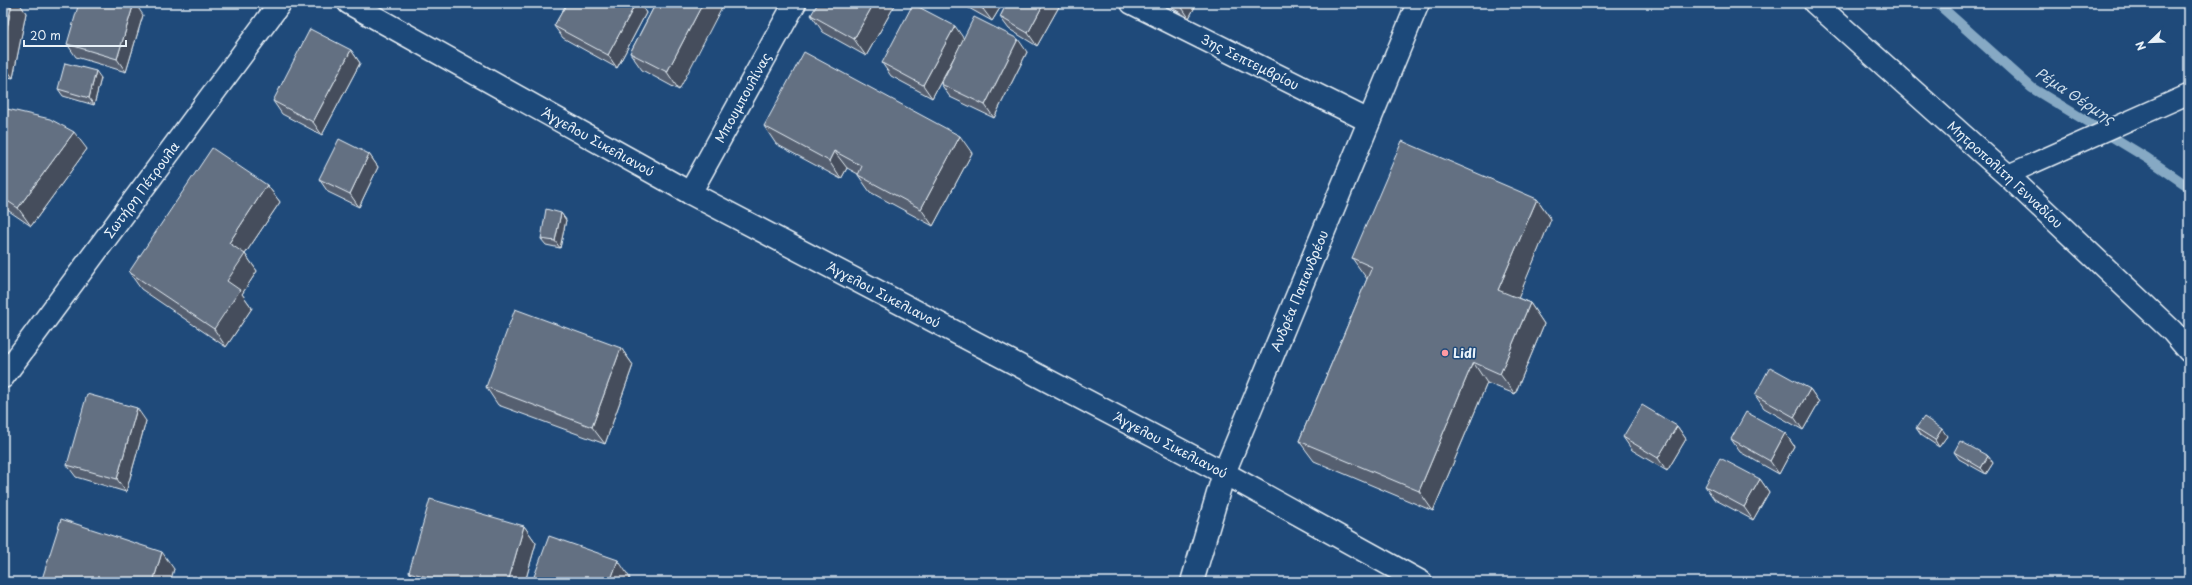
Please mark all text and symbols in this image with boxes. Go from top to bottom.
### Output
scale bar [24,22,126,48]
north arrow [2130,22,2170,62]
text: 20 m [30,26,61,44]
street label: 3ης Σεπτεμβρίου [1198,29,1303,94]
text: N [2131,39,2150,53]
street label: Μπουμπουλίνας [710,49,775,146]
water label: Ρέμα Θέρμης [2031,62,2121,130]
street label: Άγγελου Σικελιανού [538,102,658,180]
street label: Μητροπολίτη Γενναδίου [1943,116,2067,232]
street label: Σωτήρη Πέτρουλα [99,137,184,242]
street label: Ανδρέα Παπανδρέου [1265,227,1332,354]
street label: Άγγελου Σικελιανού [824,256,944,332]
place label: Lidl [1453,343,1476,362]
marker: Lidl [1440,348,1450,358]
street label: Άγγελου Σικελιανού [1110,407,1231,482]

